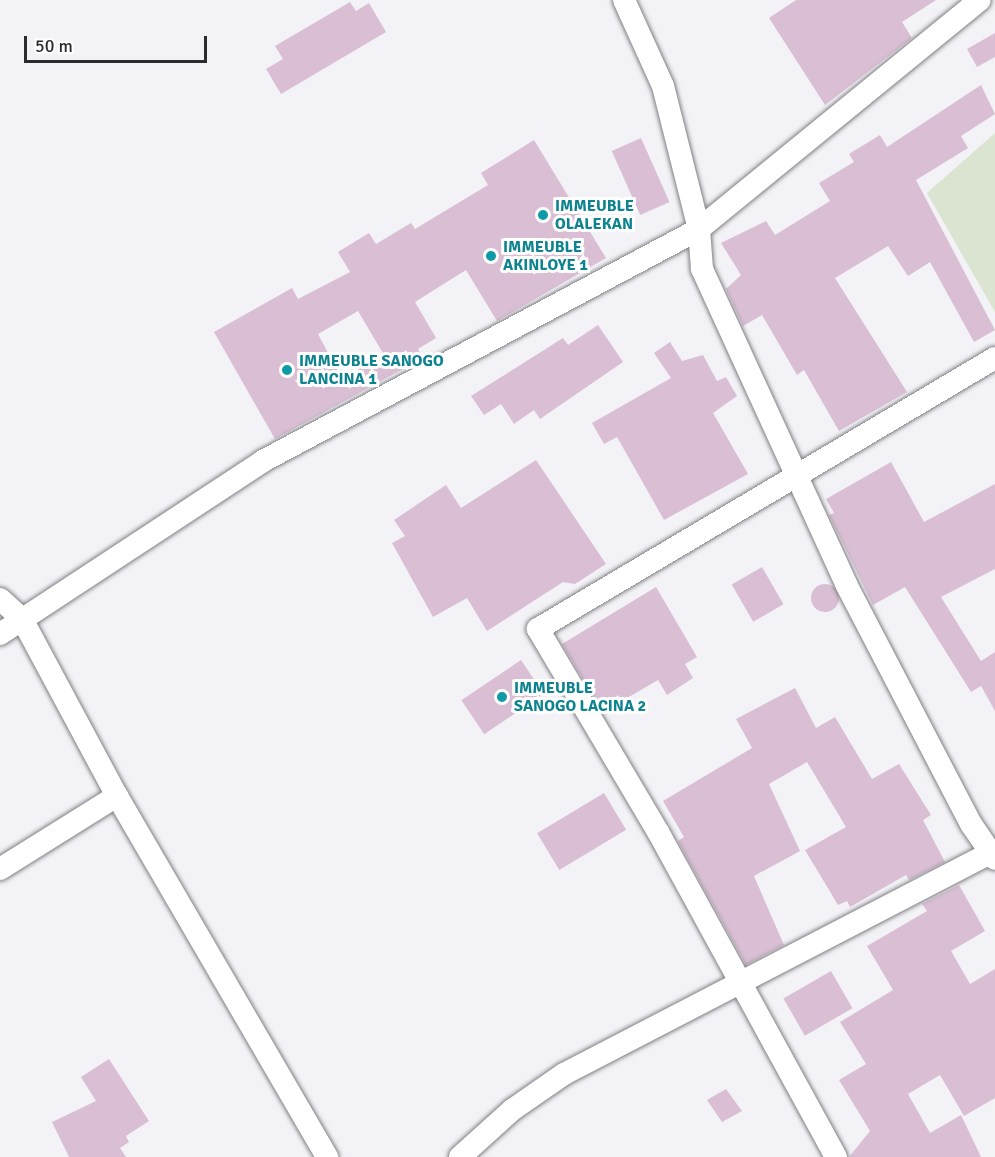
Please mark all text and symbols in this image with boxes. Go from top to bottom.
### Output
scale bar [27,24,210,62]
text: 50 m [35,35,73,57]
place label: IMMEUBLE OLALEKAN [555,196,634,234]
marker: IMMEUBLE OLALEKAN [536,208,550,222]
place label: IMMEUBLE AKINLOYE 1 [503,237,588,275]
marker: IMMEUBLE AKINLOYE 1 [484,249,498,263]
place label: IMMEUBLE SANOGO LANCINA 1 [299,351,444,389]
marker: IMMEUBLE SANOGO LANCINA 1 [280,363,294,377]
place label: IMMEUBLE SANOGO LACINA 2 [514,678,646,716]
marker: IMMEUBLE SANOGO LACINA 2 [495,690,509,704]

